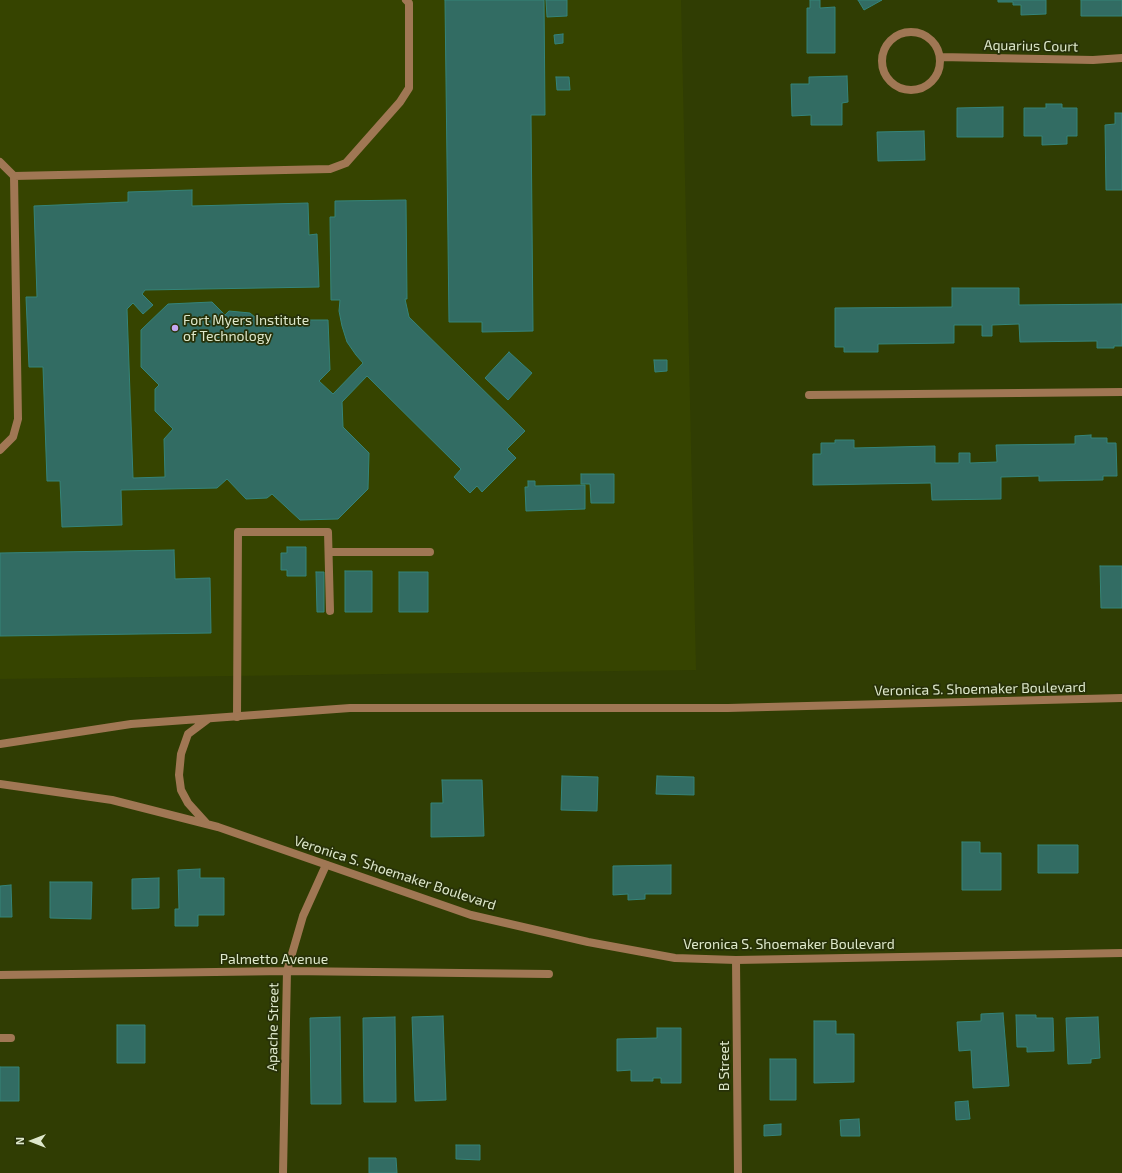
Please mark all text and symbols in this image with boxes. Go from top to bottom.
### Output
street label: Aquarius Court [984,37,1078,55]
place label: Fort Myers Institute of Technology [183,312,309,344]
marker: Fort Myers Institute of Technology [170,323,180,333]
street label: Veronica S. Shoemaker Boulevard [874,679,1086,699]
street label: Veronica S. Shoemaker Boulevard [292,832,498,914]
street label: Veronica S. Shoemaker Boulevard [683,936,895,952]
street label: Palmetto Avenue [220,951,328,967]
street label: Apache Street [264,982,282,1072]
street label: B Street [716,1041,732,1091]
north arrow [12,1121,52,1161]
text: N [13,1137,26,1145]

